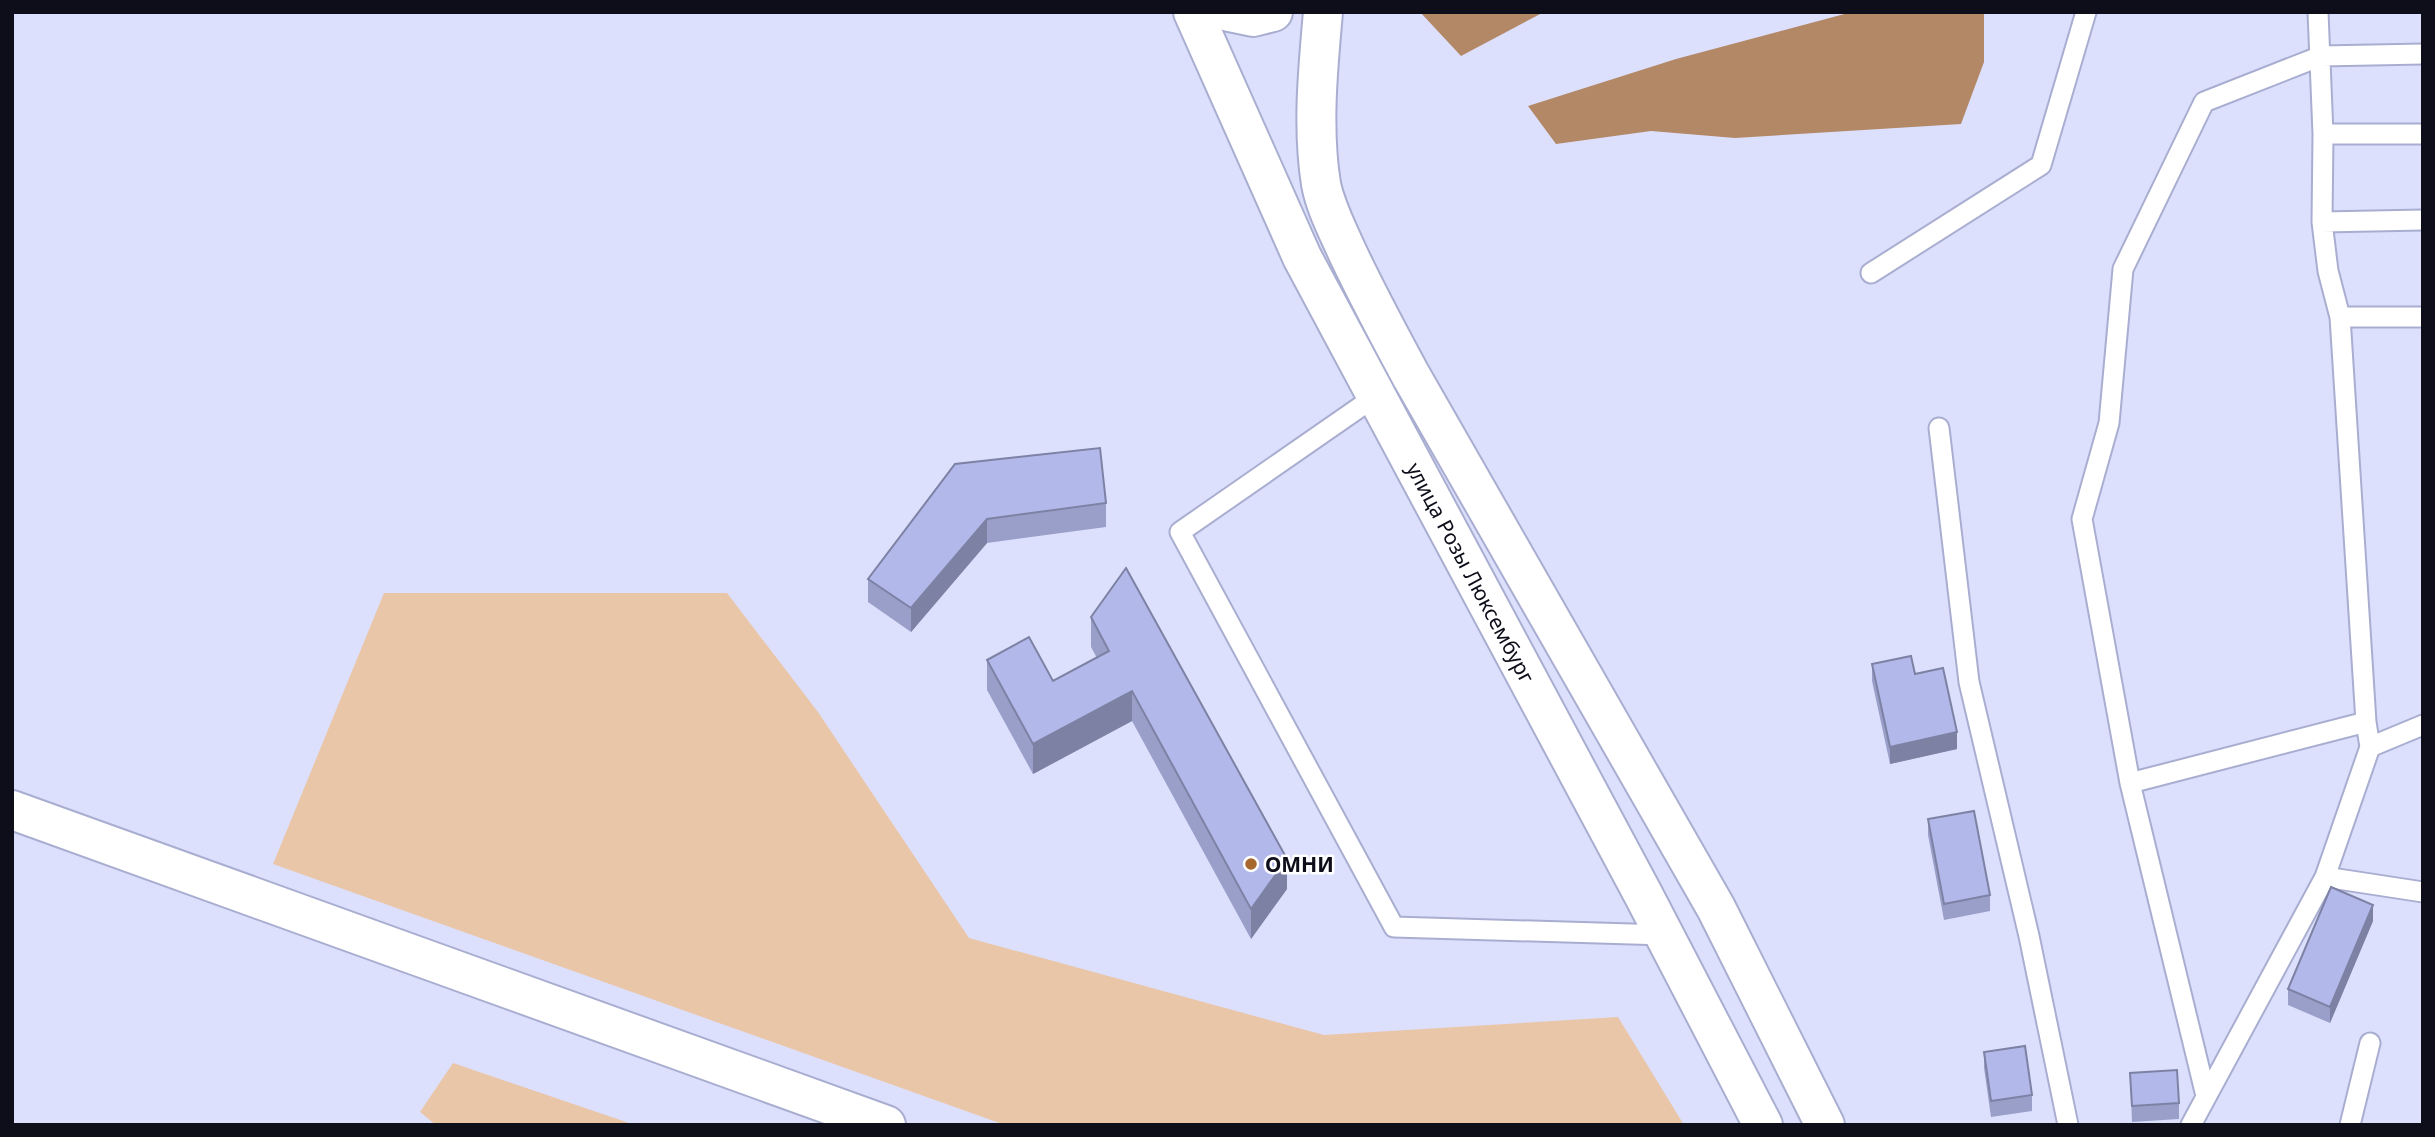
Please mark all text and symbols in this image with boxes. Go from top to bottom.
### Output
street label: улица Розы Люксембург [1400,457,1541,688]
place label: ОМНИ [1265,850,1334,878]
marker: ОМНИ [1243,856,1259,872]

